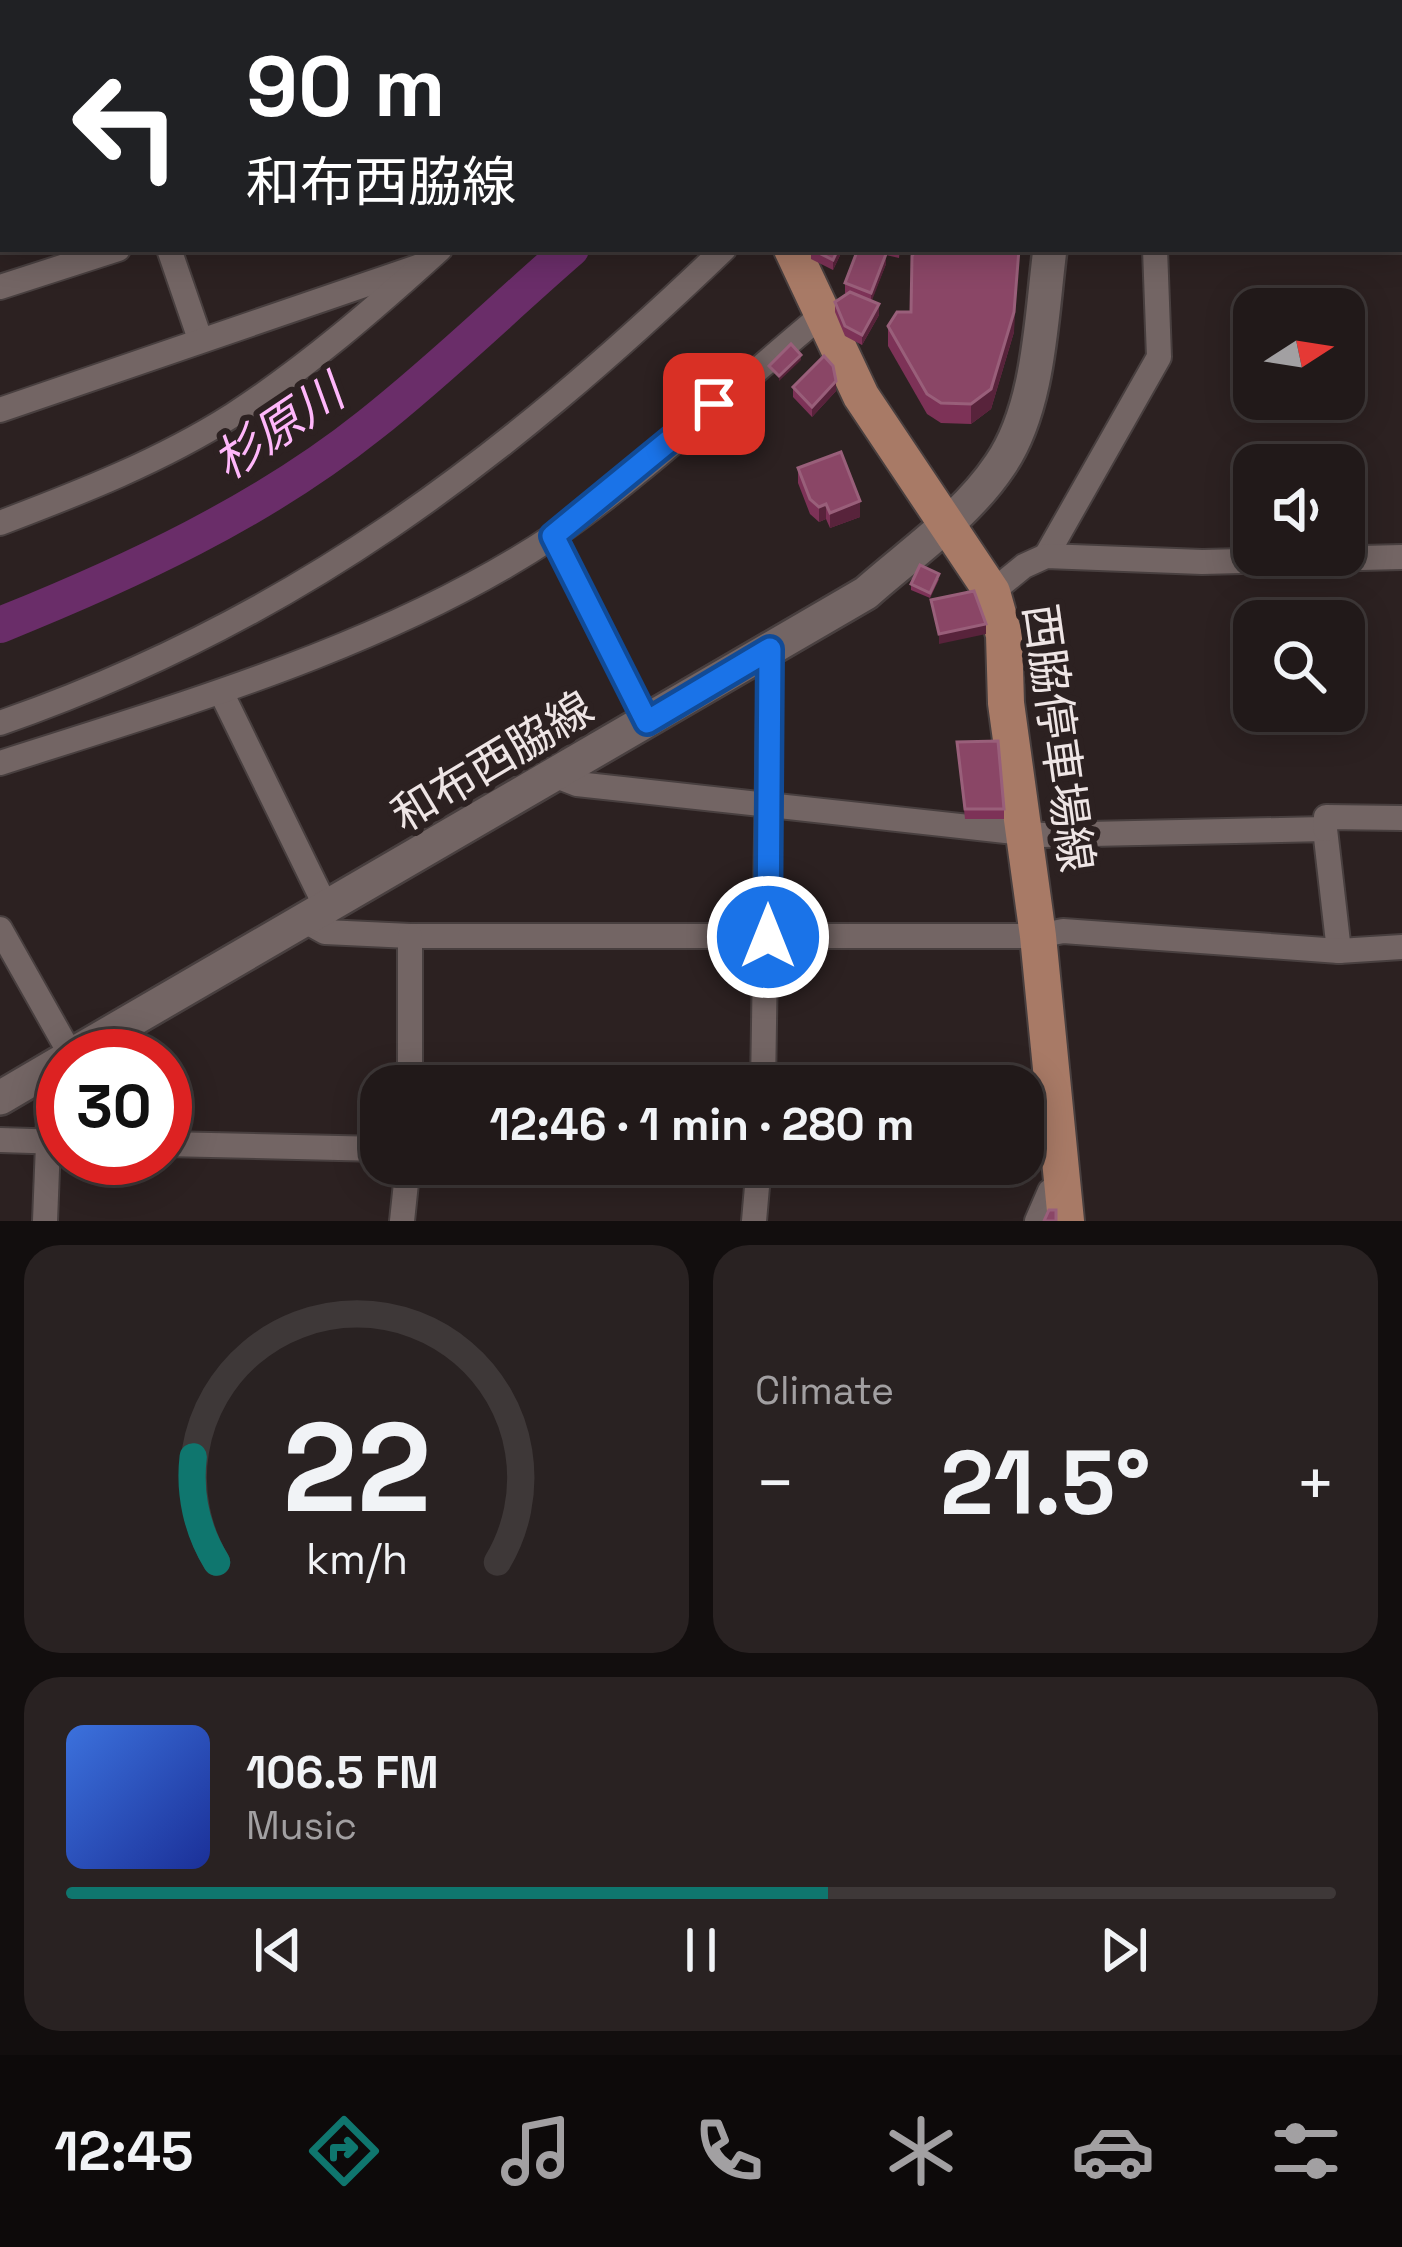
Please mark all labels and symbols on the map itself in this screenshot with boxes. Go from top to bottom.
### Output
north arrow [1233,288,1365,420]
pin [663,353,765,455]
water label: 杉原川 [202,359,359,493]
street label: 西脇停車場線 [1011,600,1106,876]
street label: 和布西脇線 [381,679,603,844]
position arrow [705,874,831,1000]
speed limit sign: 30 [36,1029,192,1185]

